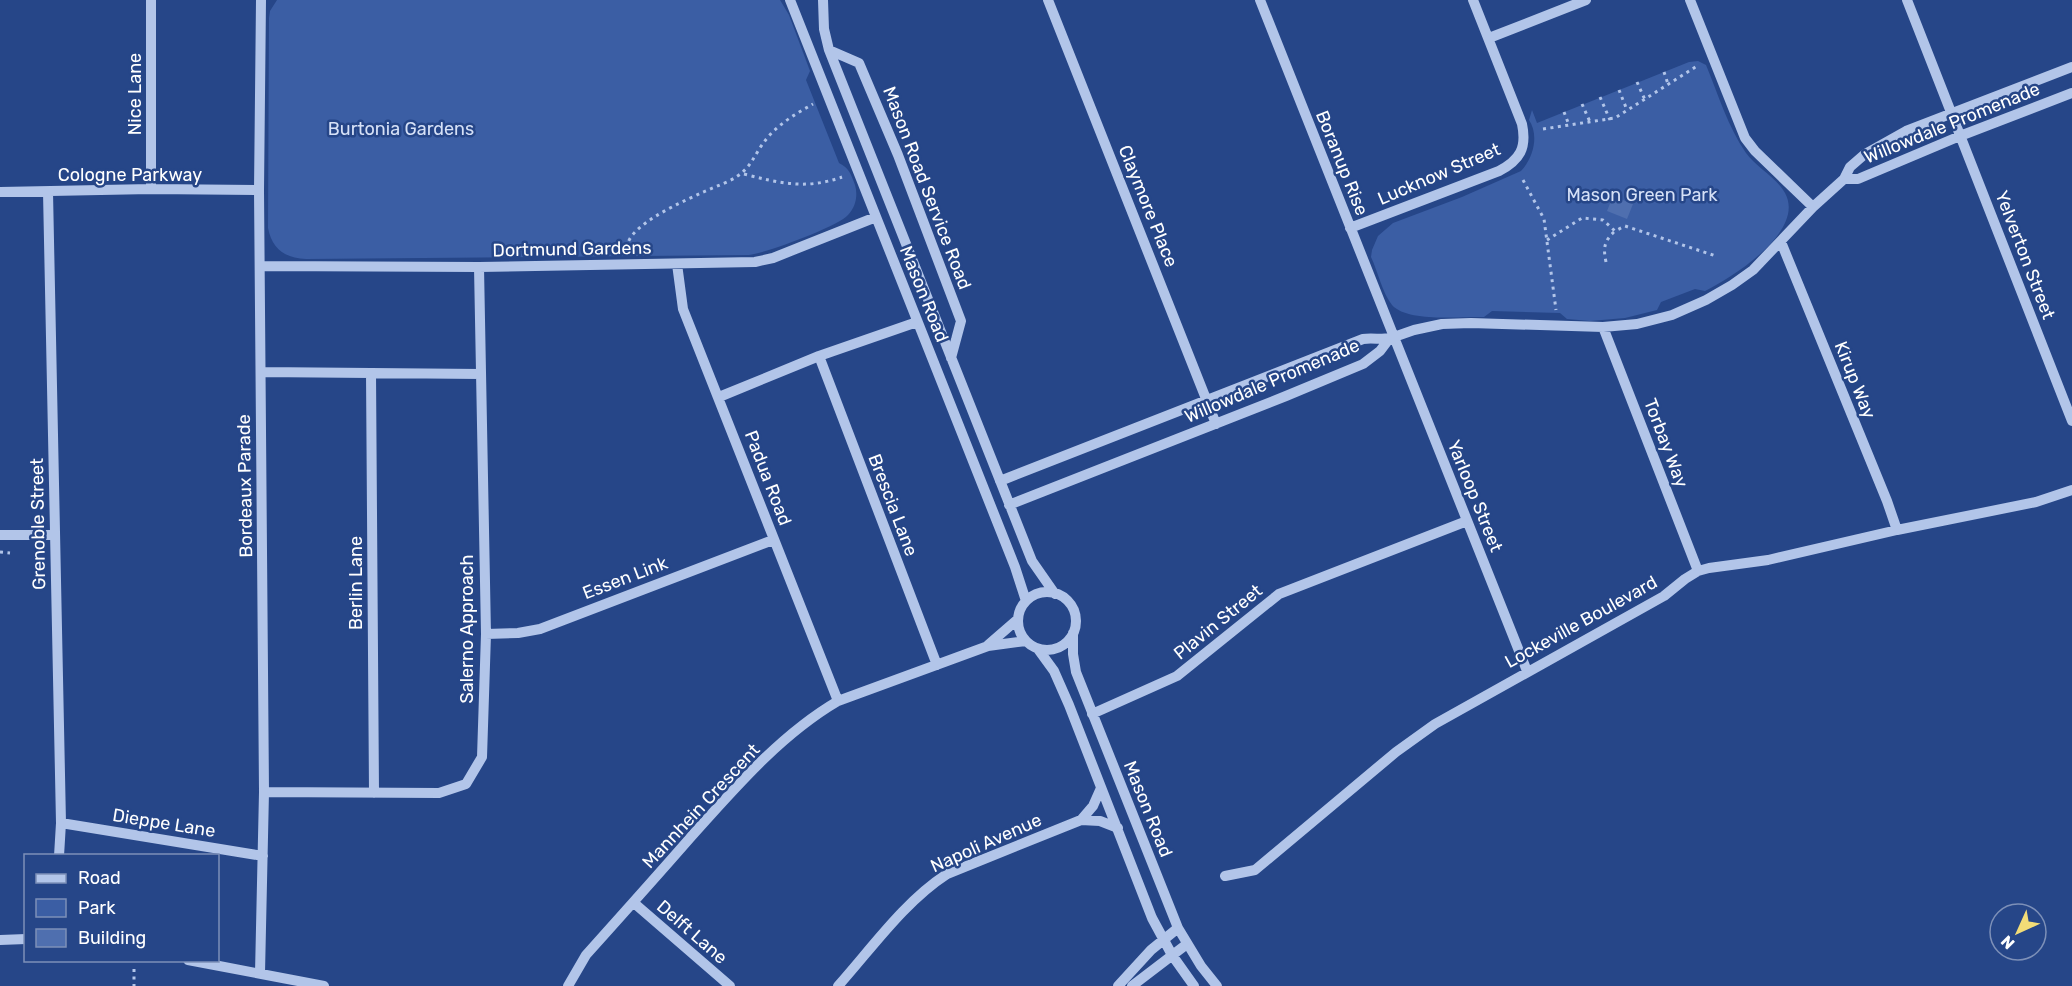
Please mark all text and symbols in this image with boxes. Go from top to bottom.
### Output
street label: Nice Lane [124,53,146,135]
street label: Willowdale Promenade [1861,78,2043,168]
street label: Mason Road Service Road [878,83,976,293]
street label: Boranup Rise [1311,107,1373,219]
park label: Burtonia Gardens [328,118,474,140]
street label: Lucknow Street [1374,138,1504,210]
street label: Claymore Place [1114,142,1182,270]
street label: Cologne Parkway [58,164,202,186]
park label: Mason Green Park [1567,184,1718,206]
street label: Yelverton Street [1990,188,2060,322]
street label: Dortmund Gardens [492,237,652,261]
street label: Mason Road [895,243,953,345]
street label: Willowdale Promenade [1181,334,1363,428]
street label: Kirup Way [1830,338,1880,422]
street label: Torbay Way [1639,395,1693,491]
street label: Bordeaux Parade [233,414,257,558]
street label: Padua Road [740,427,796,529]
street label: Yarloop Street [1443,437,1507,555]
street label: Brescia Lane [863,451,923,559]
street label: Grenoble Street [26,458,50,590]
street label: Berlin Lane [345,536,367,630]
street label: Essen Link [579,551,671,604]
street label: Salerno Approach [456,555,478,703]
street label: Lockeville Boulevard [1501,571,1661,673]
street label: Plavin Street [1169,580,1267,664]
street label: Mannhein Crescent [638,739,764,873]
street label: Mason Road [1119,758,1177,860]
street label: Dieppe Lane [111,804,217,842]
street label: Napoli Avenue [927,809,1045,877]
legend [24,854,219,962]
text: Road [78,867,121,889]
street label: Delft Lane [652,895,732,969]
text: Park [78,897,116,919]
north arrow [1988,902,2048,962]
text: Building [78,927,146,949]
text: N [1997,931,2019,953]

